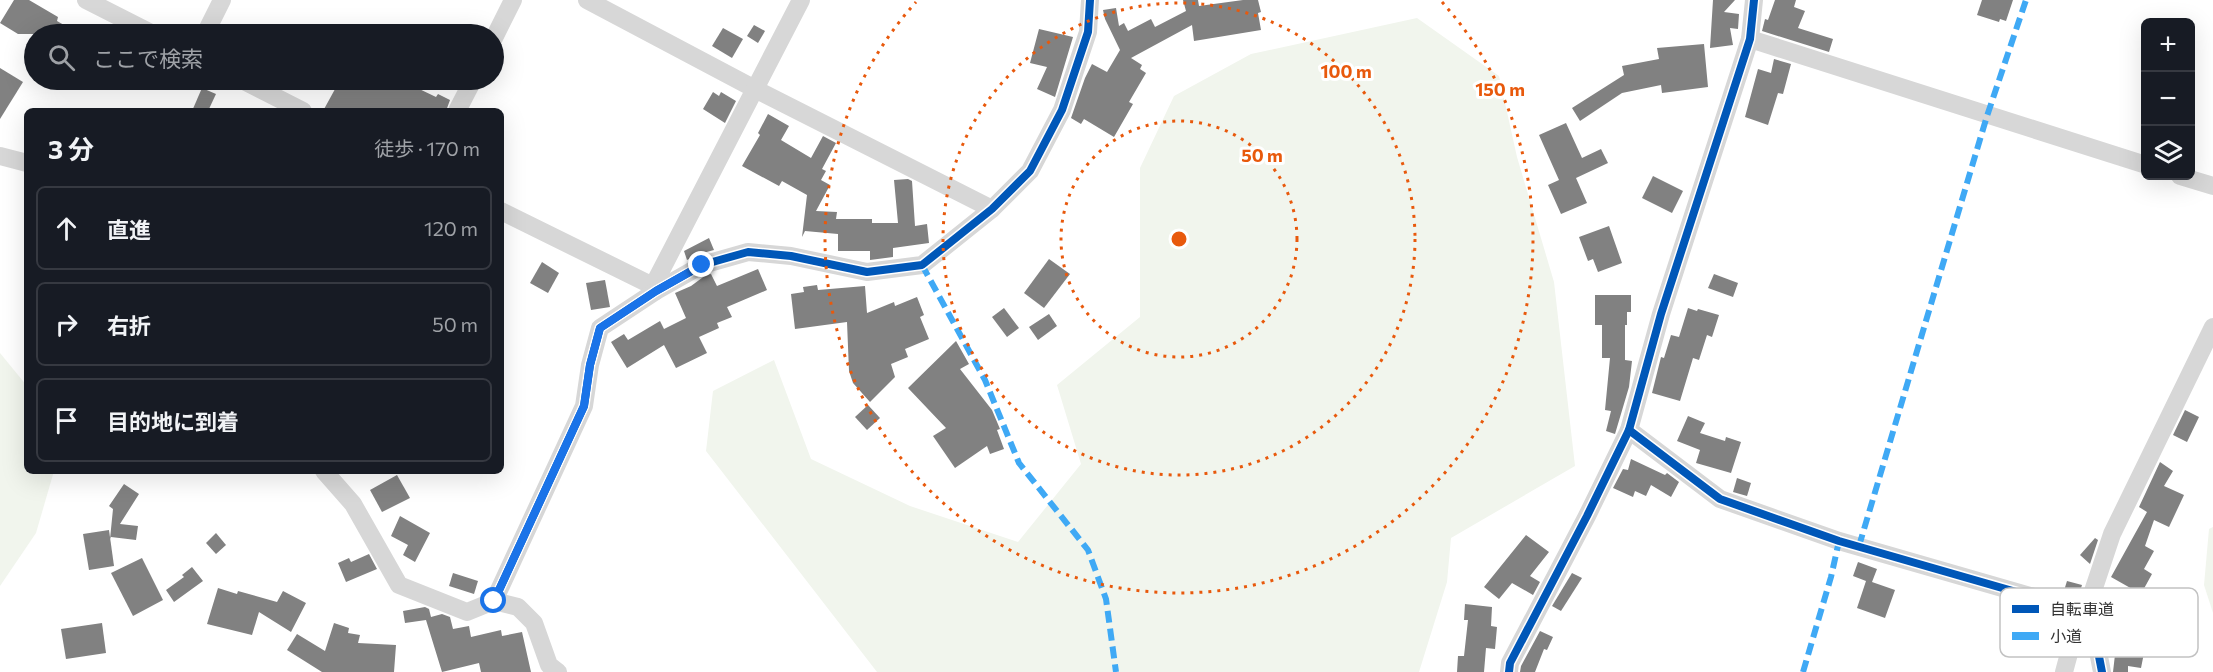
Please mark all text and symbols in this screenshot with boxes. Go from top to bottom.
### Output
map controls [2141,18,2195,180]
button: + [2141,18,2195,72]
search box [24,24,504,90]
icon: search [45,41,78,74]
text: ここで検索 [93,45,203,72]
text: 100 m [1320,60,1372,82]
button: − [2141,72,2195,126]
text: 150 m [1475,78,1525,100]
button: layers [2141,126,2195,180]
text: 3 分 [48,133,94,164]
text: 徒歩 · 170 m [374,136,480,160]
text: 50 m [1241,144,1283,166]
icon: ahead [50,212,83,245]
text: 直進 [107,216,151,243]
text: 120 m [424,216,478,240]
centre of rings [1169,229,1189,249]
route end [688,251,714,277]
icon: right [50,308,83,341]
text: 右折 [107,312,151,339]
text: 50 m [432,312,478,336]
icon: arrive [50,404,83,437]
text: 目的地に到着 [107,408,239,435]
route start [480,587,506,613]
legend [2000,588,2198,657]
text: 自転車道 [2050,599,2114,618]
text: 小道 [2050,626,2082,645]

